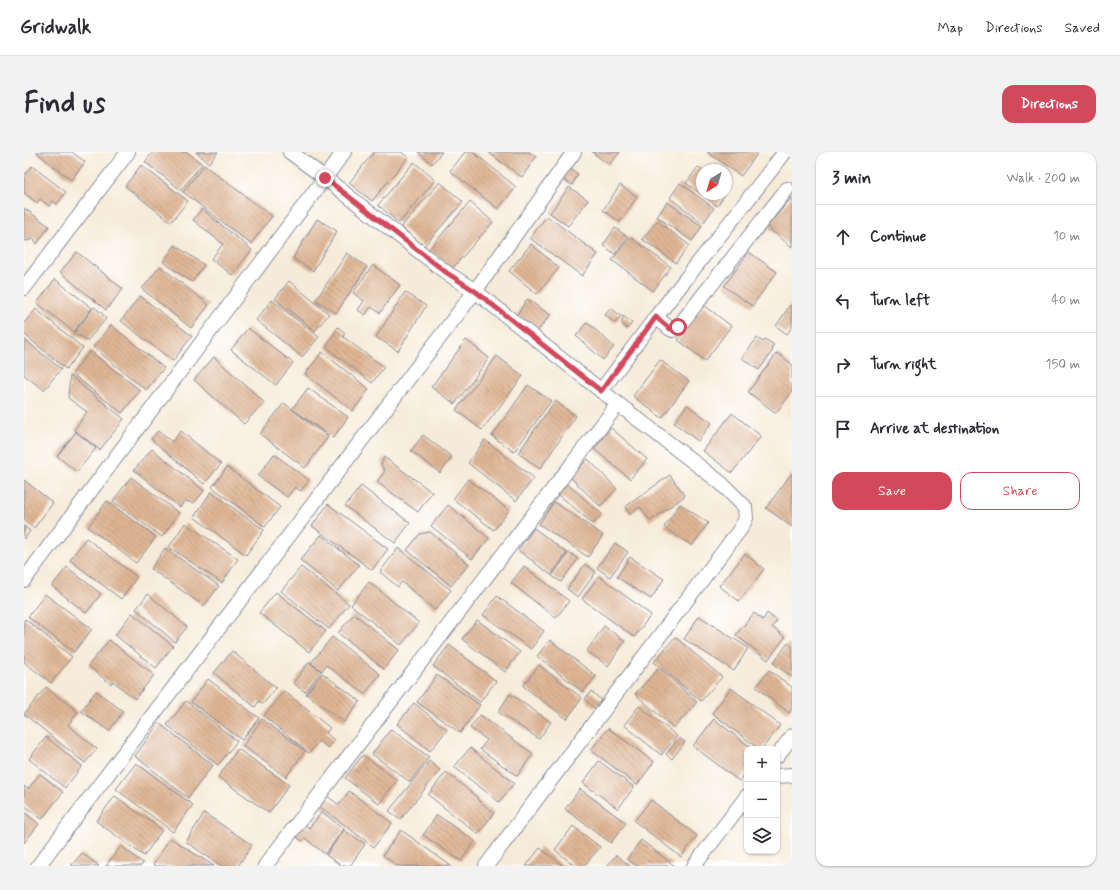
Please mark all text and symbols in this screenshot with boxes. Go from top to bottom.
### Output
text: Gridwalk [20,15,91,40]
text: Map [937,19,963,37]
text: Directions [985,19,1043,37]
text: Saved [1065,19,1100,37]
button: Directions [1002,85,1096,123]
text: Find us [24,86,105,123]
north arrow [696,164,732,200]
text: 3 min [832,167,871,189]
route end [316,169,334,187]
text: Walk · 200 m [1006,170,1080,187]
icon: ahead [832,226,854,248]
text: Continue [870,227,926,247]
text: 10 m [1053,228,1080,245]
icon: left [832,290,854,312]
text: Turn left [870,291,930,311]
text: 40 m [1051,292,1080,309]
route start [669,318,687,336]
icon: right [832,354,854,376]
text: Turn right [870,355,937,375]
text: 150 m [1046,356,1080,373]
icon: arrive [832,418,854,440]
text: Arrive at destination [870,419,999,439]
button: Save [832,472,952,510]
button: Share [960,472,1080,510]
map controls [744,746,780,854]
button: + [744,746,780,782]
button: − [744,782,780,818]
button: layers [744,818,780,854]

